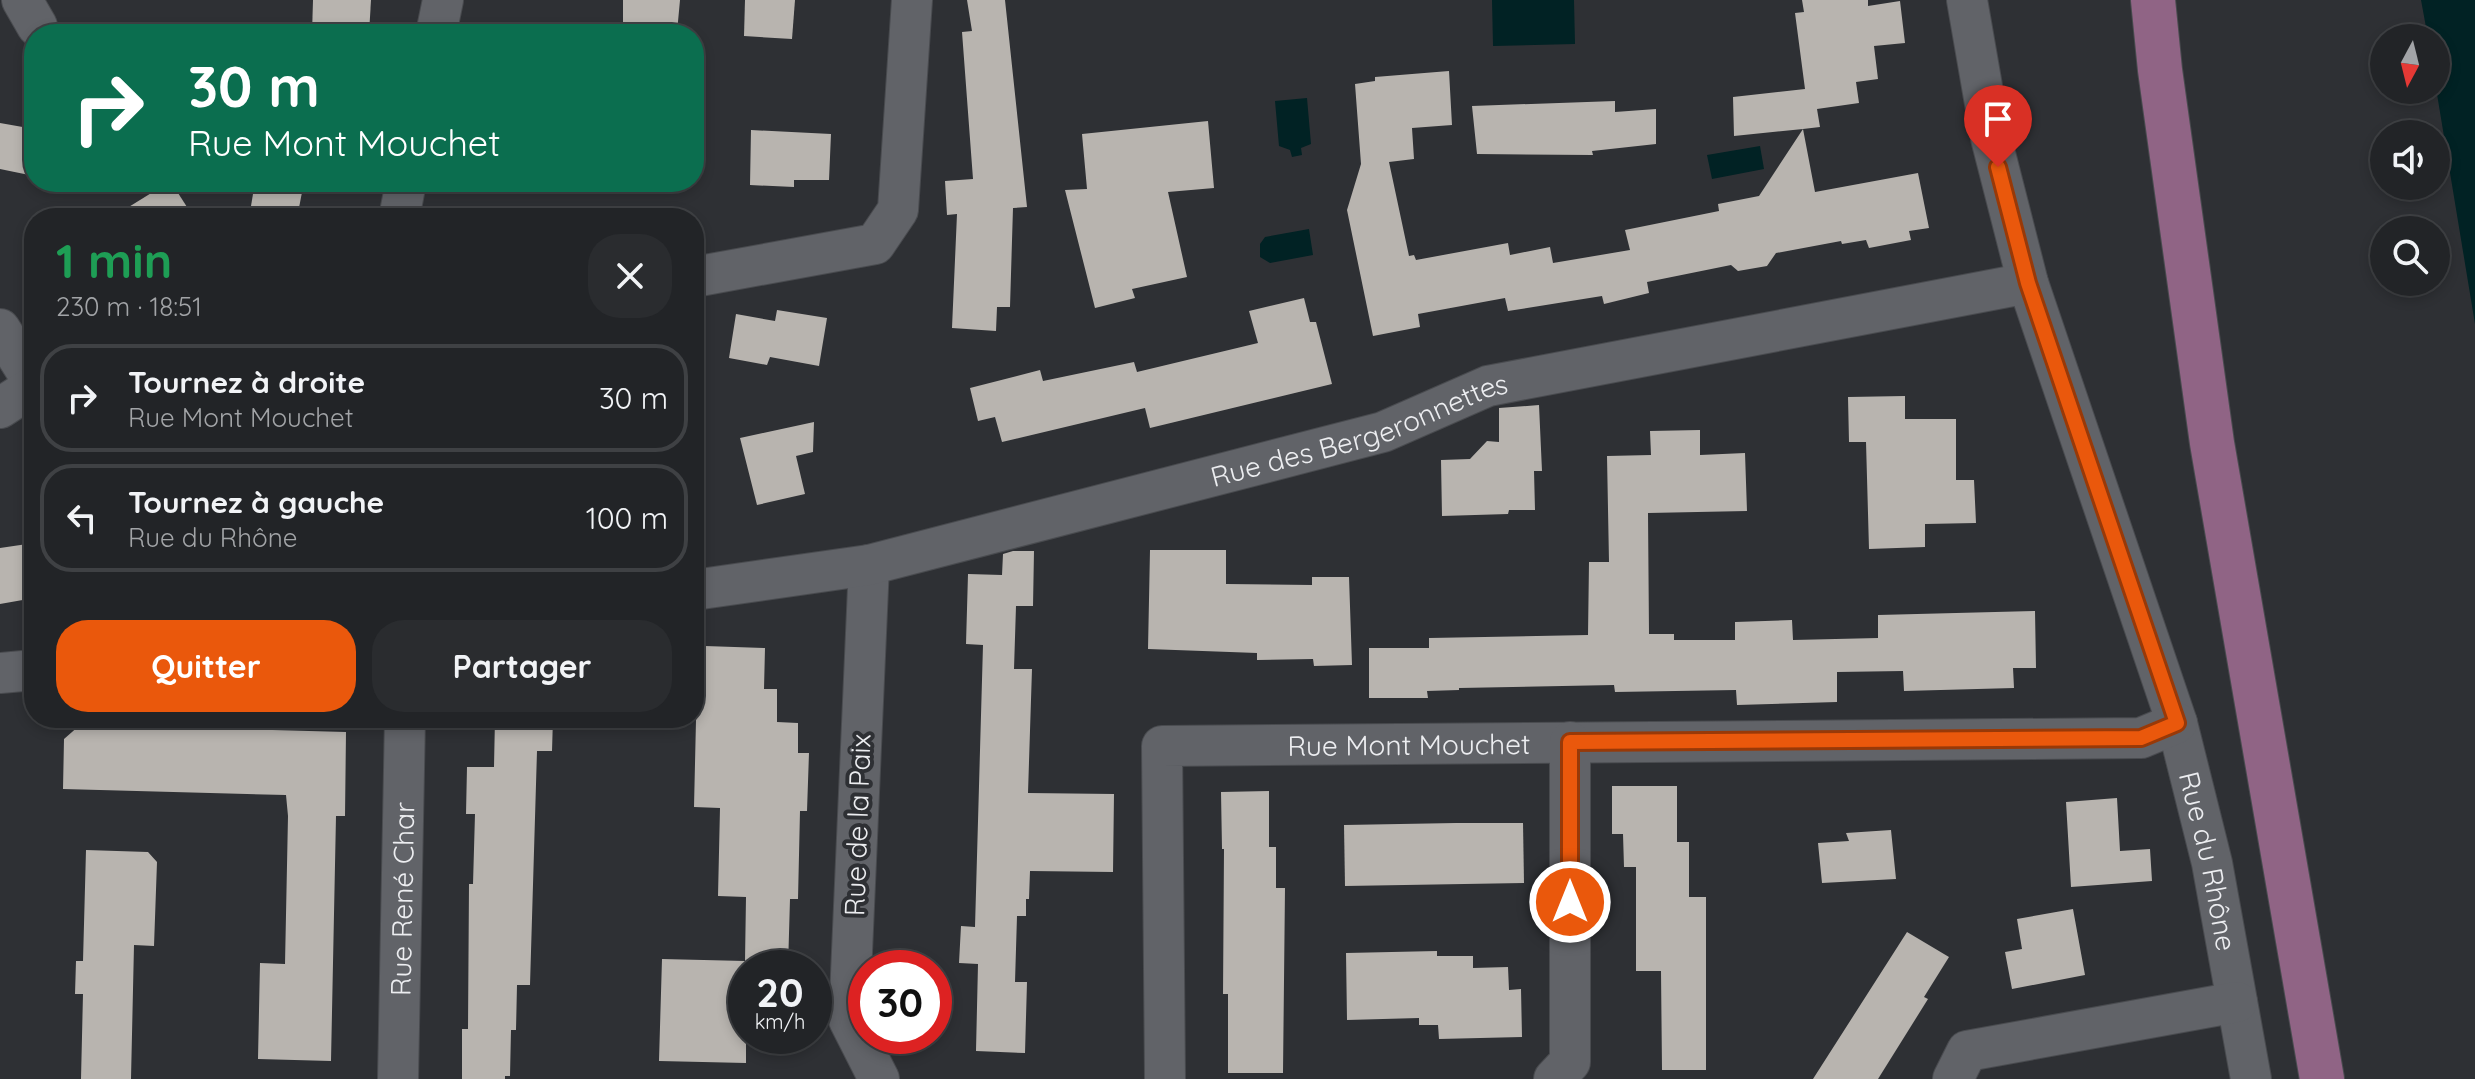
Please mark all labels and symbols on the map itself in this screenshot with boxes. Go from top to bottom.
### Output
north arrow [2370,24,2450,104]
pin [1964,85,2032,167]
street label: Rue des Bergeronnettes [1207,365,1510,493]
street label: Rue Mont Mouchet [1287,725,1531,762]
street label: Rue de la Paix [836,733,878,917]
street label: Rue du Rhône [2172,768,2245,953]
street label: Rue René Char [382,802,421,996]
position arrow [1528,860,1612,944]
speed limit sign: 30 [848,950,952,1054]

